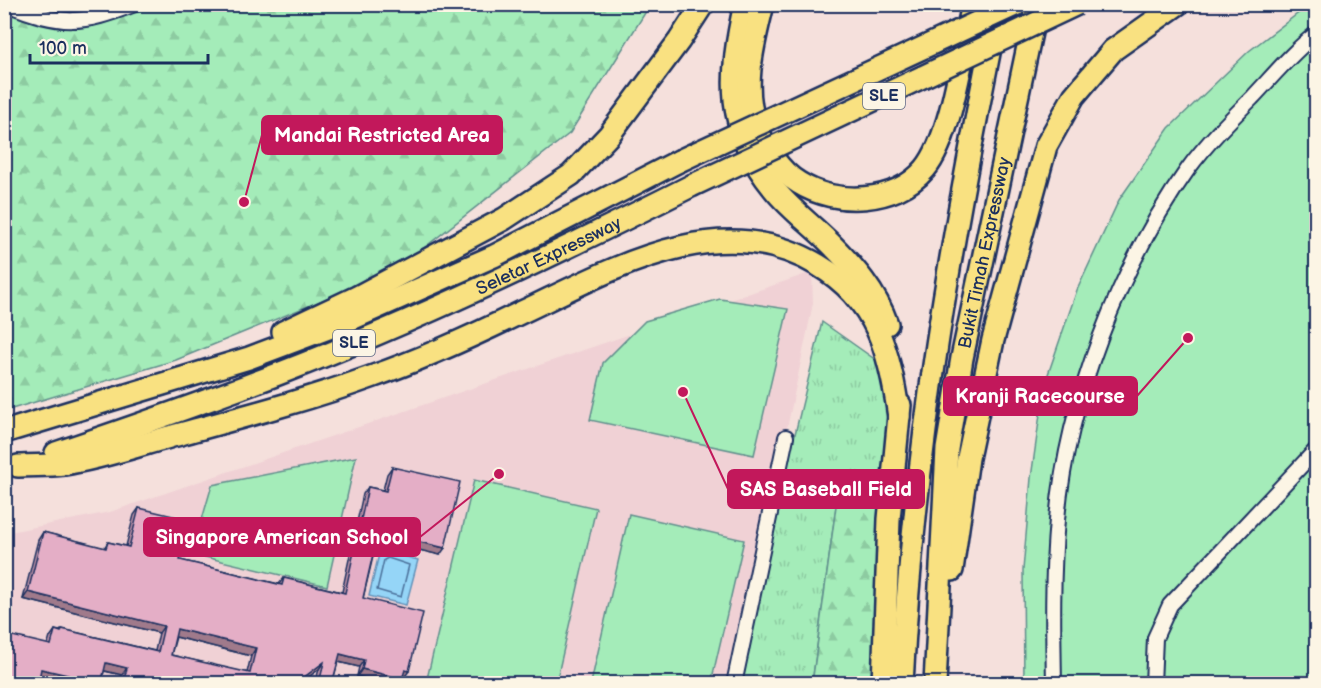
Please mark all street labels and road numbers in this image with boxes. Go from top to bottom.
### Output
road number: SLE [863,83,905,109]
street label: Bukit Timah Expressway [954,154,1015,351]
street label: Seletar Expressway [473,212,625,299]
road number: SLE [333,330,375,356]

